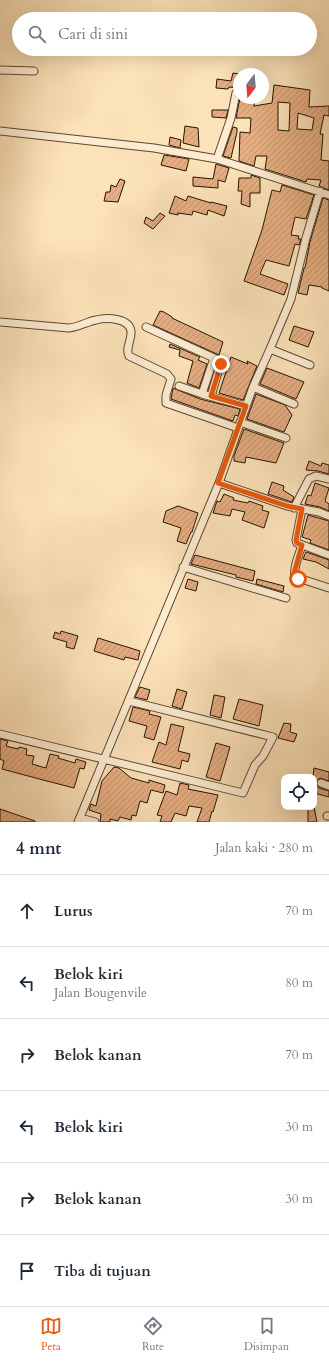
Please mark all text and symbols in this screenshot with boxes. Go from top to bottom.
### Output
search box [12,12,317,56]
icon: search [26,23,48,45]
text: Cari di sini [58,24,128,44]
north arrow [233,68,269,104]
route end [212,355,230,373]
route start [289,570,307,588]
map controls [281,774,317,810]
button: locate [281,774,317,810]
text: 4 mnt [16,837,61,860]
text: Jalan kaki · 280 m [215,839,313,857]
icon: ahead [16,900,38,922]
text: Lurus [54,901,93,921]
text: 70 m [285,902,313,920]
text: Belok kiri [54,964,123,984]
icon: left [16,972,38,994]
text: 80 m [285,974,313,992]
text: Jalan Bougenvile [54,984,147,1002]
icon: right [16,1044,38,1066]
text: Belok kanan [54,1045,142,1065]
text: 70 m [285,1046,313,1064]
icon: left [16,1116,38,1138]
text: Belok kiri [54,1117,123,1137]
text: 30 m [285,1118,313,1136]
icon: right [16,1188,38,1210]
text: Belok kanan [54,1189,142,1209]
text: 30 m [285,1190,313,1208]
icon: arrive [16,1260,38,1282]
text: Tiba di tujuan [54,1261,151,1281]
tab: Peta [40,1315,62,1354]
tab: Rute [142,1315,164,1354]
tab: Disimpan [244,1315,289,1354]

